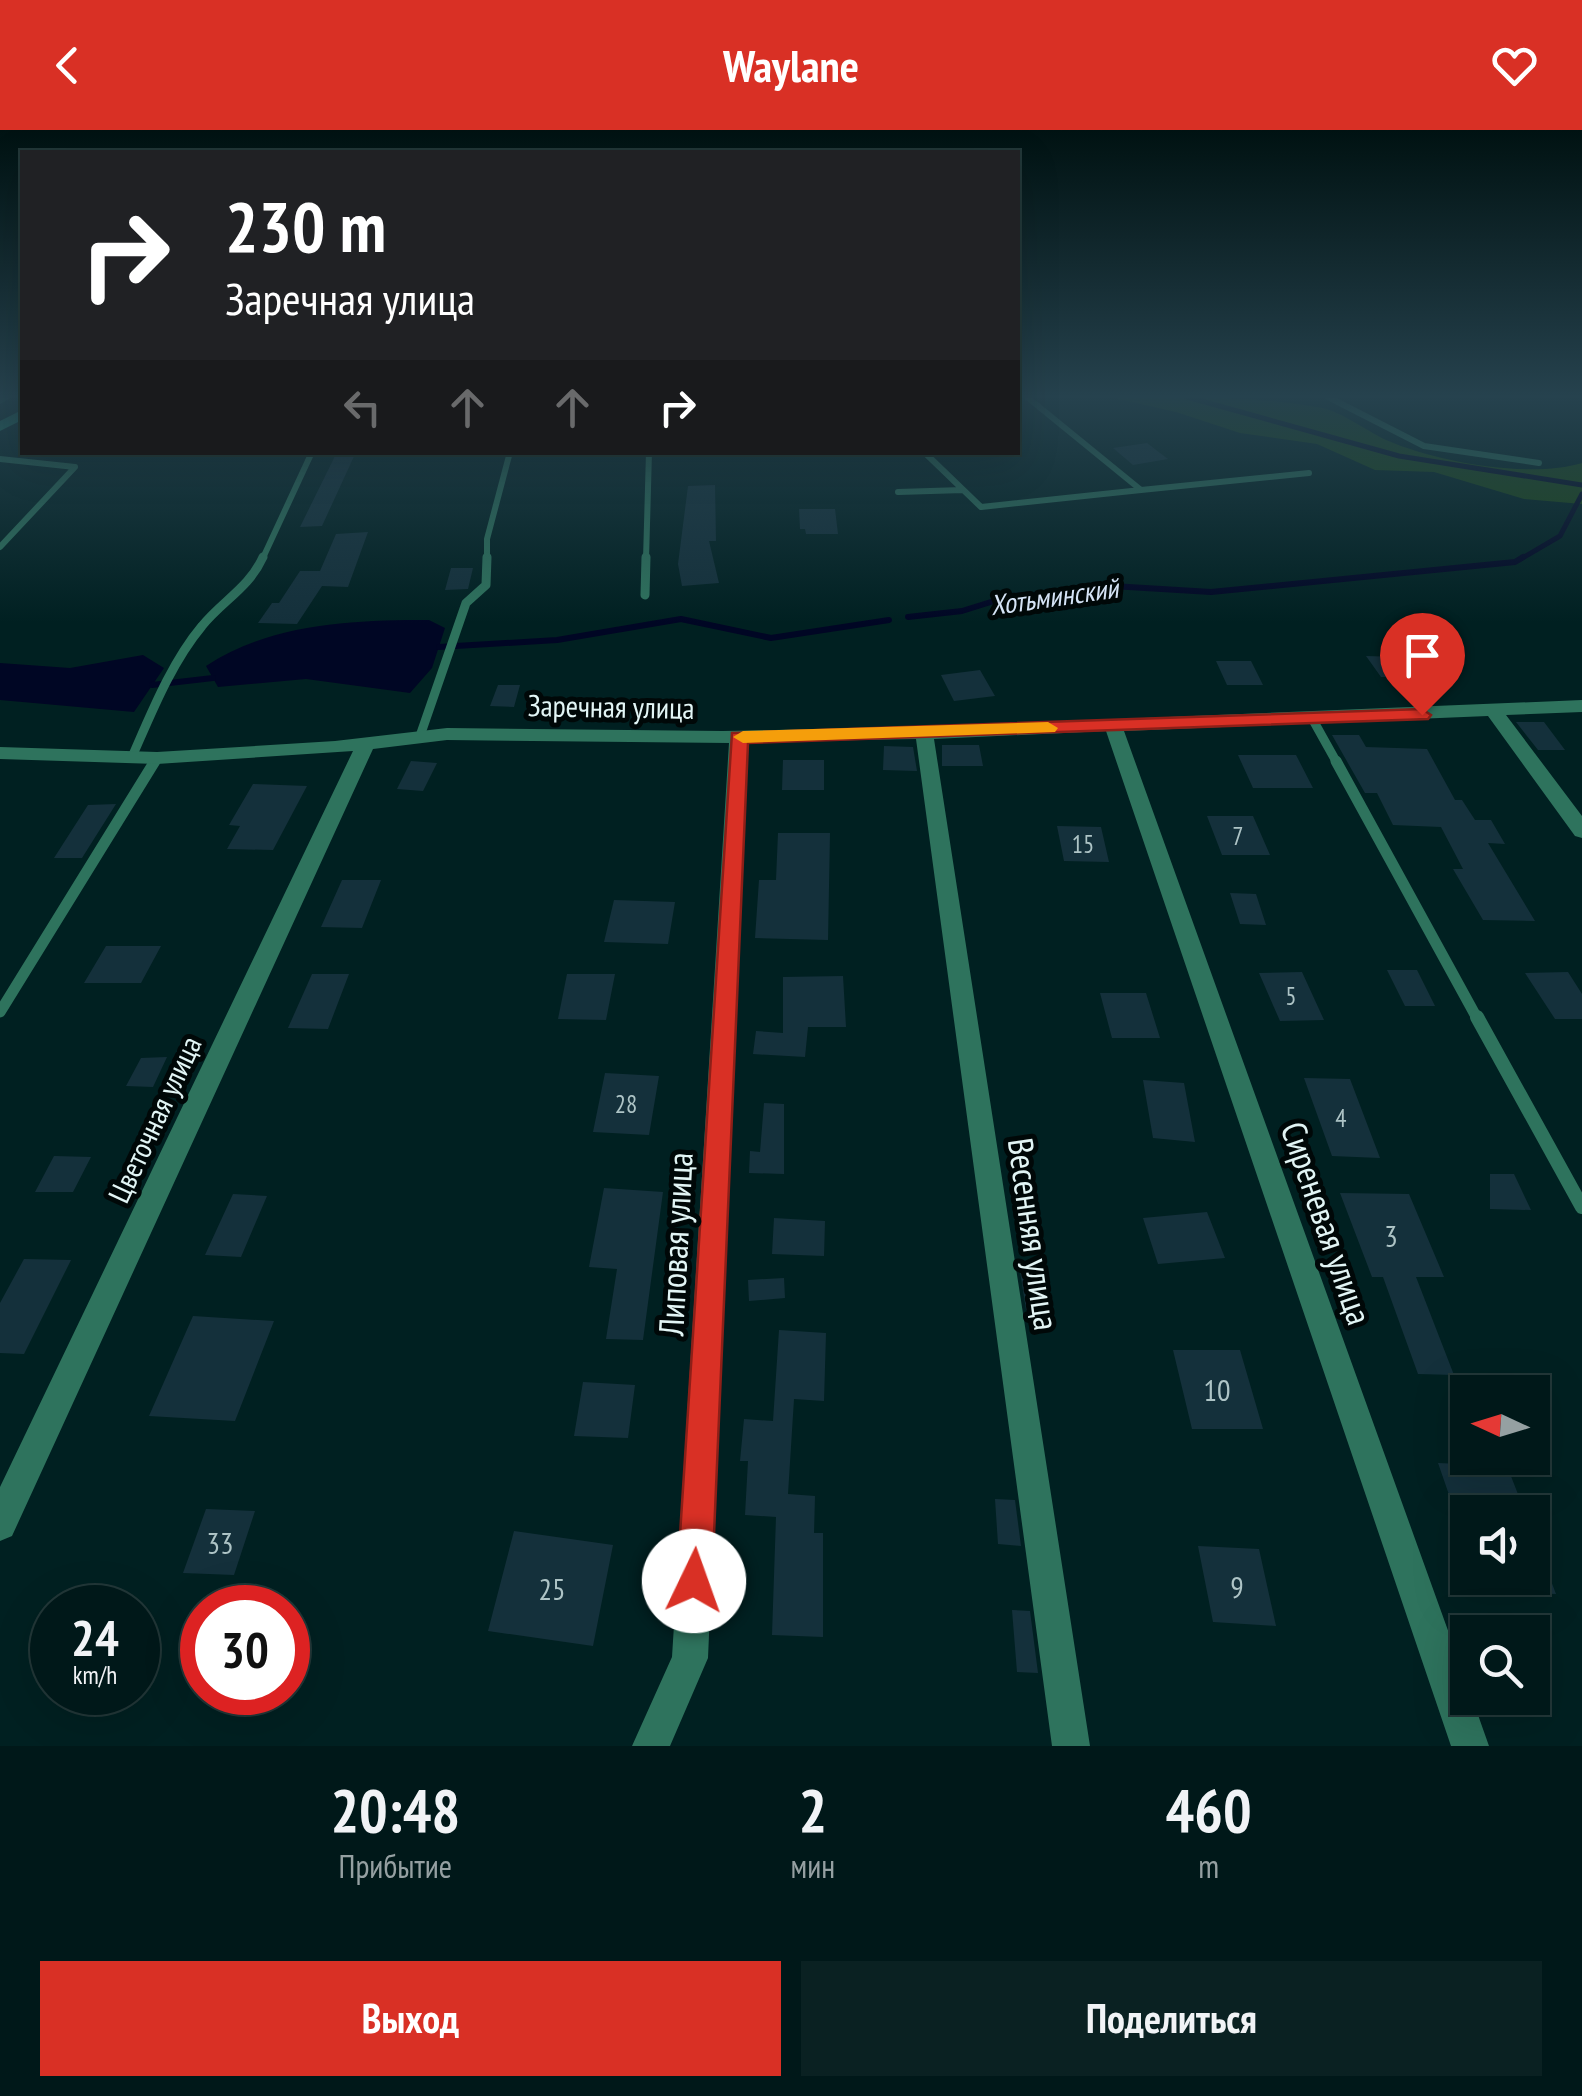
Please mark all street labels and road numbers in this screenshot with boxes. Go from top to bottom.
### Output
street label: Заречная улица [527,685,695,727]
street label: Цветочная улица [98,1029,210,1209]
street label: Сиреневая улица [1271,1116,1383,1330]
street label: Весенняя улица [998,1135,1070,1333]
street label: Липовая улица [647,1151,703,1338]

